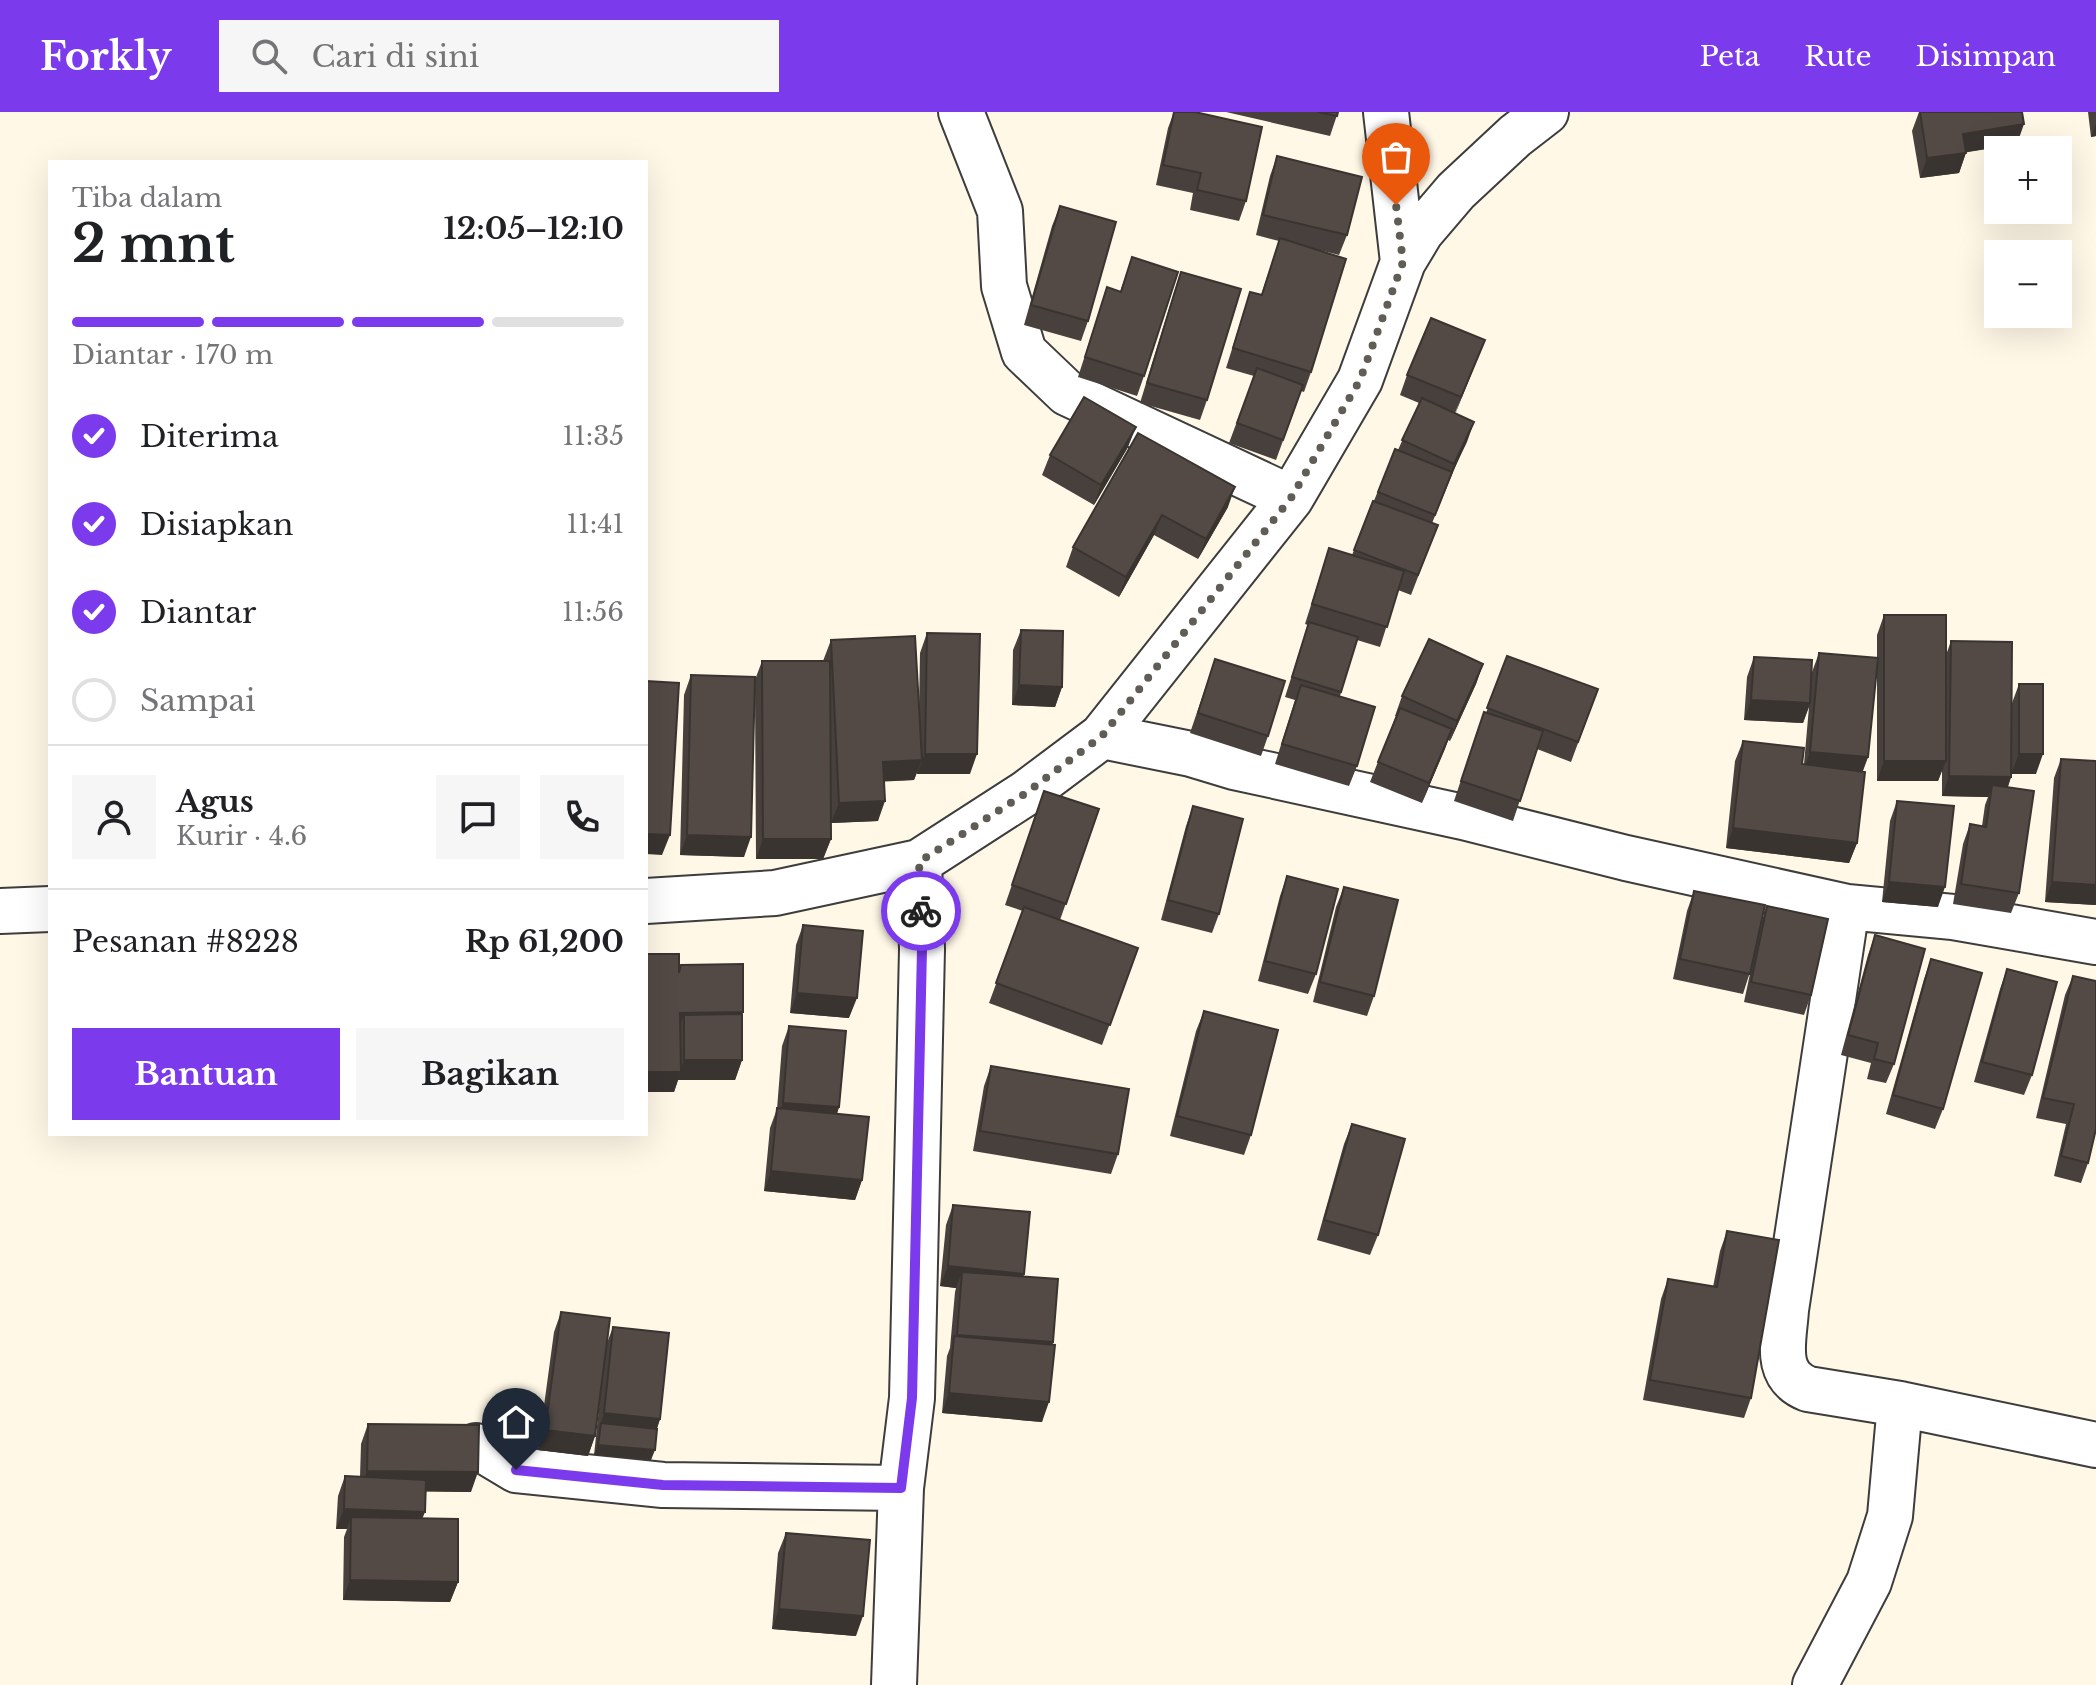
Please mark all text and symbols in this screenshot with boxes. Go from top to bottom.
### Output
search box [219,20,779,92]
text: Forkly [40,33,171,80]
icon: search [247,34,291,78]
text: Cari di sini [311,38,479,75]
text: Peta [1700,39,1760,74]
text: Rute [1804,39,1872,74]
text: Disimpan [1916,39,2056,74]
pin [1362,123,1430,205]
icon: bag [1374,135,1418,179]
map controls [1984,136,2072,328]
button: + [1984,136,2072,224]
text: Tiba dalam [72,182,222,214]
text: 12:05–12:10 [444,210,624,247]
text: 2 mnt [72,212,235,276]
button: − [1984,240,2072,328]
text: Diantar · 170 m [72,339,273,371]
icon: check [72,414,116,458]
text: Diterima [140,418,279,455]
text: 11:35 [563,420,624,452]
icon: check [72,502,116,546]
text: Disiapkan [140,506,293,543]
text: 11:41 [567,508,624,540]
icon: check [72,590,116,634]
text: Diantar [140,594,256,631]
text: 11:56 [562,596,624,628]
text: Sampai [140,682,255,719]
button: person [72,775,156,859]
button: chat [436,775,520,859]
button: phone [540,775,624,859]
text: Agus [176,783,254,820]
text: Kurir · 4.6 [176,820,307,852]
courier [881,871,961,951]
icon: bike [899,889,943,933]
text: Pesanan #8228 [72,923,299,960]
text: Rp 61,200 [465,923,624,960]
button: Bantuan [72,1028,340,1120]
button: Bagikan [356,1028,624,1120]
pin [482,1388,550,1470]
icon: home [494,1400,538,1444]

